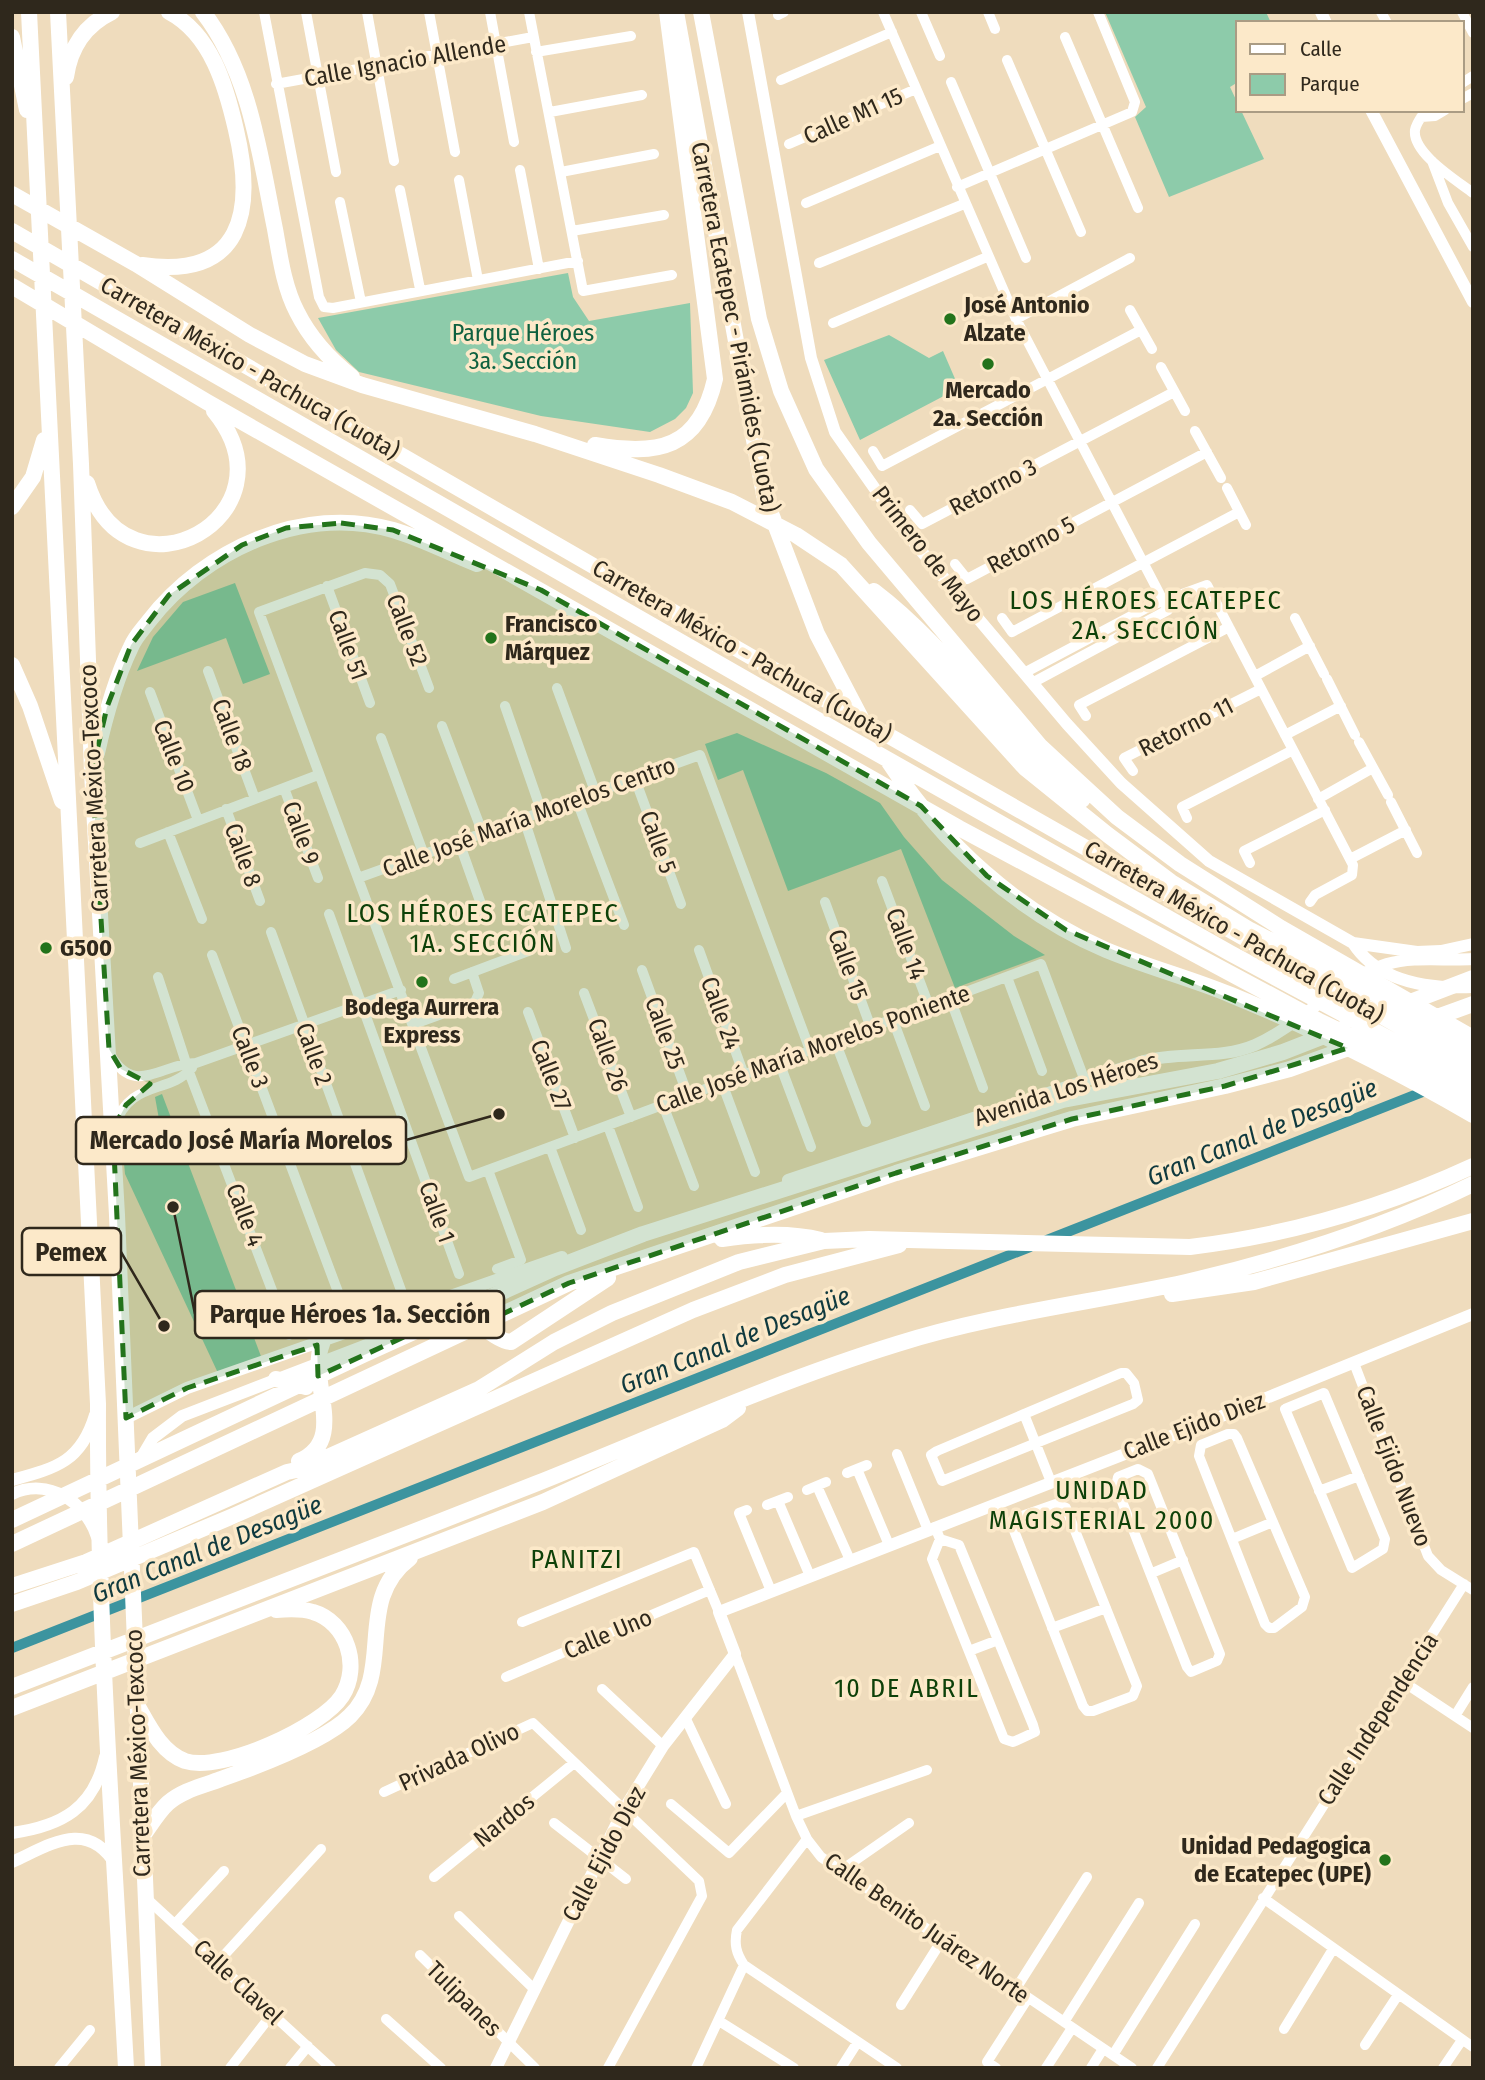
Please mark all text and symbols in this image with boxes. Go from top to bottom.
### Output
legend [1236,21,1464,112]
street label: Calle Ignacio Allende [302,29,508,93]
text: Calle [1300,36,1342,62]
text: Parque [1300,71,1360,97]
street label: Calle M1 15 [799,82,907,150]
street label: Carretera Ecatepec - Pirámides (Cuota) [685,139,785,515]
street label: Carretera México - Pachuca (Cuota) [96,271,404,465]
place label: José Antonio Alzate [963,291,1090,347]
marker: José Antonio Alzate [942,311,958,327]
park label: Parque Héroes 3a. Sección [452,319,594,375]
marker: Mercado 2a. Sección [980,356,996,372]
place label: Mercado 2a. Sección [932,376,1043,432]
street label: Retorno 3 [945,452,1041,522]
street label: Primero de Mayo [866,480,990,628]
street label: Retorno 5 [982,510,1080,580]
street label: Carretera México - Pachuca (Cuota) [588,554,896,748]
district label: LOS HÉROES ECATEPEC 2A. SECCIÓN [1009,585,1283,646]
street label: Calle 52 [381,590,433,670]
street label: Calle 51 [322,606,374,684]
place label: Francisco Márquez [505,610,598,666]
marker: Francisco Márquez [483,630,499,646]
street label: Carretera México-Texcoco [74,663,114,913]
street label: Retorno 11 [1134,691,1238,763]
street label: Calle 18 [206,695,258,775]
street label: Calle 10 [147,716,201,796]
street label: Calle José María Morelos Centro [379,751,679,883]
street label: Calle 9 [277,798,325,868]
street label: Calle 5 [634,807,682,877]
street label: Calle 8 [219,819,267,891]
street label: Carretera México - Pachuca (Cuota) [1080,835,1388,1029]
district label: LOS HÉROES ECATEPEC 1A. SECCIÓN [346,898,620,959]
street label: Calle 14 [880,904,932,984]
street label: Calle 15 [822,925,874,1005]
place label: G500 [60,934,112,962]
marker: G500 [38,940,54,956]
street label: Calle 24 [695,973,747,1053]
marker: Bodega Aurrera Express [414,974,430,990]
street label: Calle José María Morelos Poniente [652,979,974,1119]
place label: Bodega Aurrera Express [345,993,499,1049]
street label: Calle 25 [639,993,691,1073]
street label: Calle 26 [582,1014,634,1096]
street label: Calle 2 [290,1019,338,1089]
street label: Calle 3 [225,1022,275,1092]
street label: Calle 27 [525,1036,577,1115]
street label: Avenida Los Héroes [971,1046,1161,1132]
water label: Gran Canal de Desagüe [1142,1072,1382,1193]
callout: Mercado José María Morelos [76,1117,406,1164]
text: Mercado José María Morelos [90,1125,392,1156]
street label: Calle 1 [413,1178,461,1246]
street label: Calle 4 [220,1180,270,1250]
callout: Pemex [22,1228,121,1275]
text: Pemex [35,1237,108,1268]
water label: Gran Canal de Desagüe [615,1280,855,1401]
callout: Parque Héroes 1a. Sección [195,1291,504,1338]
text: Parque Héroes 1a. Sección [210,1299,490,1330]
street label: Calle Ejido Nuevo [1350,1382,1438,1550]
street label: Calle Ejido Diez [1119,1386,1269,1466]
district label: UNIDAD MAGISTERIAL 2000 [989,1475,1215,1536]
water label: Gran Canal de Desagüe [87,1489,327,1610]
district label: PANITZI [531,1544,624,1575]
street label: Calle Uno [560,1603,656,1665]
street label: Calle Independencia [1312,1628,1444,1810]
street label: Carretera México-Texcoco [120,1629,156,1877]
district label: 10 DE ABRIL [834,1673,980,1704]
street label: Privada Olivo [394,1717,524,1797]
street label: Calle Ejido Diez [557,1782,651,1926]
street label: Nardos [468,1787,540,1853]
place label: Unidad Pedagogica de Ecatepec (UPE) [1181,1832,1371,1888]
street label: Calle Benito Juárez Norte [819,1847,1035,2009]
marker: Unidad Pedagogica de Ecatepec (UPE) [1377,1852,1393,1868]
street label: Calle Clavel [188,1934,288,2030]
street label: Tulipanes [421,1956,507,2042]

